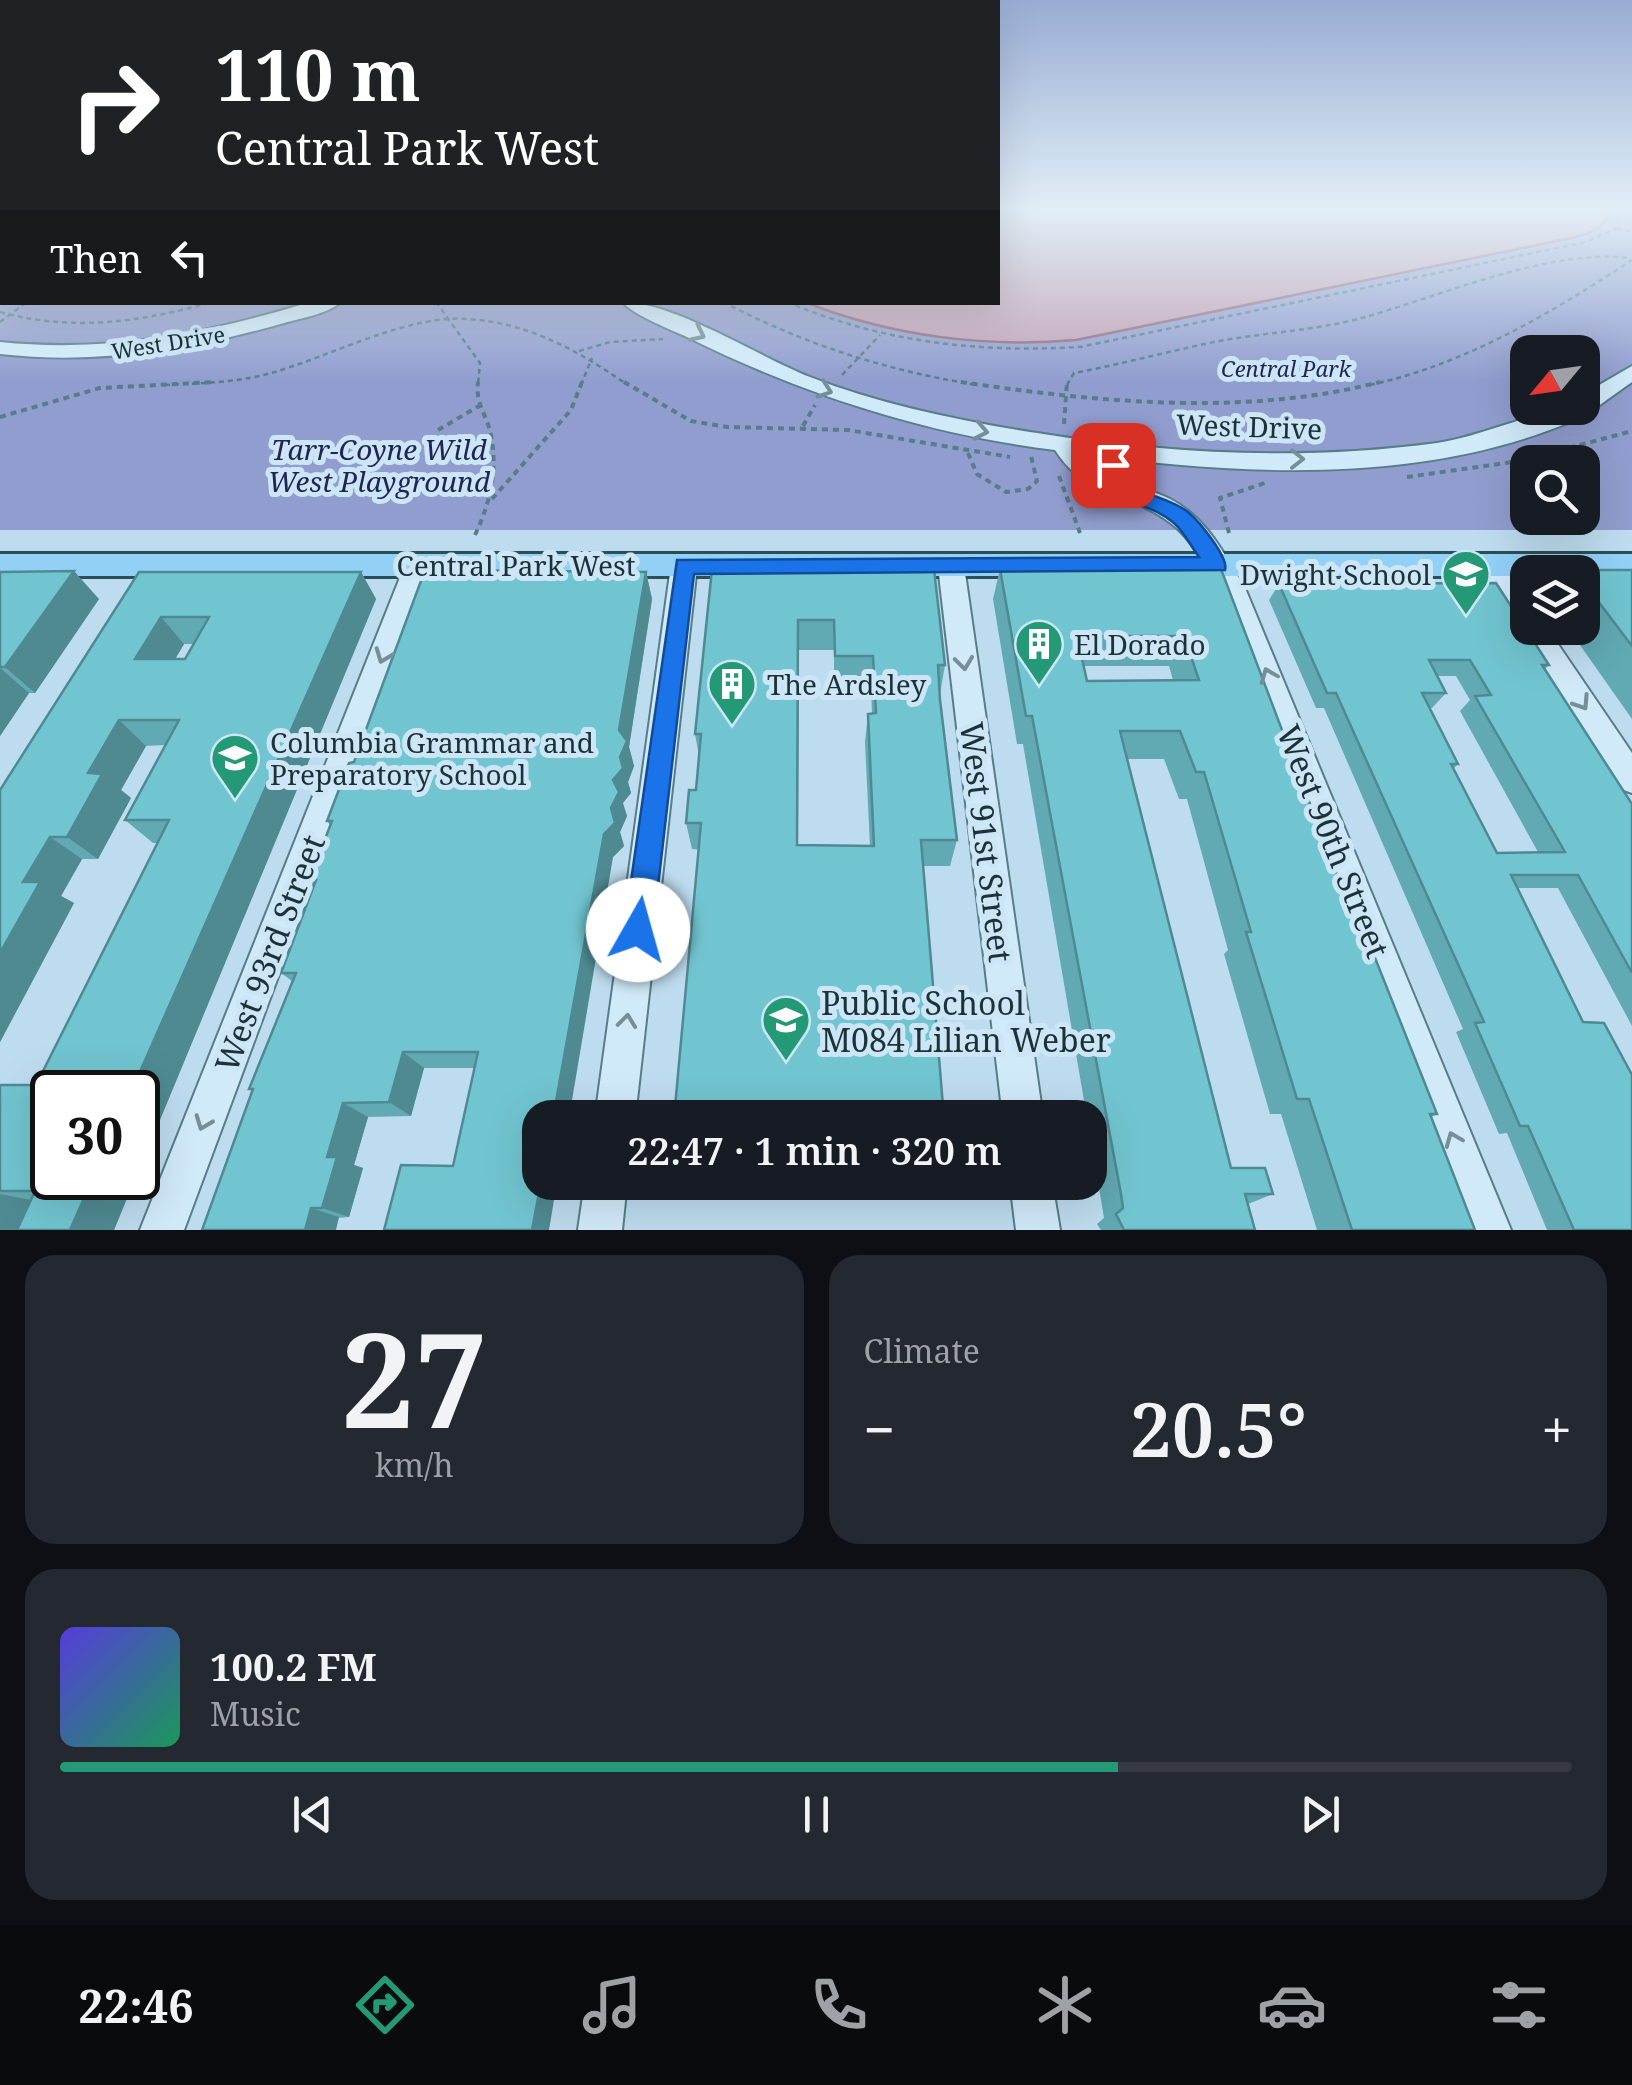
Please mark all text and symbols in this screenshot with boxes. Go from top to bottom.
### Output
text: 110 m [215,26,421,122]
icon: right [50,40,180,170]
text: Central Park West [215,117,599,178]
icon: left [162,230,217,285]
text: Then [50,232,142,284]
street label: West Drive [109,318,227,366]
one-way arrow [688,322,706,342]
north arrow [1510,335,1600,425]
map controls [1510,335,1600,645]
park label: Central Park [1221,353,1353,383]
one-way arrow [815,378,832,399]
street label: West Drive [1175,404,1323,448]
one-way arrow [973,420,990,441]
pin [1071,423,1156,508]
park label: Tarr-Coyne Wild West Playground [268,430,491,500]
icon: arrive [1086,438,1141,493]
button: search [1510,445,1600,535]
one-way arrow [1290,449,1306,470]
street label: Central Park West [396,546,636,584]
school or university icon: Dwight School [1440,548,1492,616]
place label: Dwight School [1240,555,1431,593]
button: layers [1510,555,1600,645]
building icon: El Dorado [1013,618,1065,686]
place label: El Dorado [1074,625,1206,663]
one-way arrow [375,646,395,664]
one-way arrow [952,655,973,671]
building icon: The Ardsley [706,658,758,726]
place label: The Ardsley [767,665,927,703]
one-way arrow [1259,667,1279,685]
one-way arrow [1570,693,1589,711]
street label: West 90th Street [1268,718,1400,964]
street label: West 91st Street [951,719,1023,965]
place label: Columbia Grammar and Preparatory School [270,723,594,793]
school or university icon: Columbia Grammar and Preparatory School [209,732,261,800]
street label: West 93rd Street [204,828,334,1078]
position arrow [586,878,690,982]
place label: Public School M084 Lilian Weber [821,981,1111,1061]
school or university icon: Public School M084 Lilian Weber [760,994,812,1062]
one-way arrow [616,1012,637,1028]
speed limit sign: 30 [30,1070,160,1200]
one-way arrow [195,1113,215,1130]
text: 22:47 · 1 min · 320 m [627,1124,1002,1176]
one-way arrow [1444,1132,1464,1149]
text: 27 [341,1289,488,1466]
text: Climate [864,1329,980,1372]
text: 20.5° [1130,1377,1307,1479]
text: − [864,1391,895,1466]
text: + [1541,1391,1572,1466]
text: km/h [375,1443,454,1486]
text: 100.2 FM [210,1640,377,1692]
text: Music [210,1692,301,1735]
icon: previous [285,1787,340,1842]
icon: pause [789,1787,844,1842]
icon: next [1293,1787,1348,1842]
icon: directions [350,1970,420,2040]
icon: music [577,1970,647,2040]
icon: phone [804,1970,874,2040]
icon: climate [1030,1970,1100,2040]
icon: car [1257,1970,1327,2040]
icon: filters [1484,1970,1554,2040]
text: 22:46 [78,1975,194,2036]

